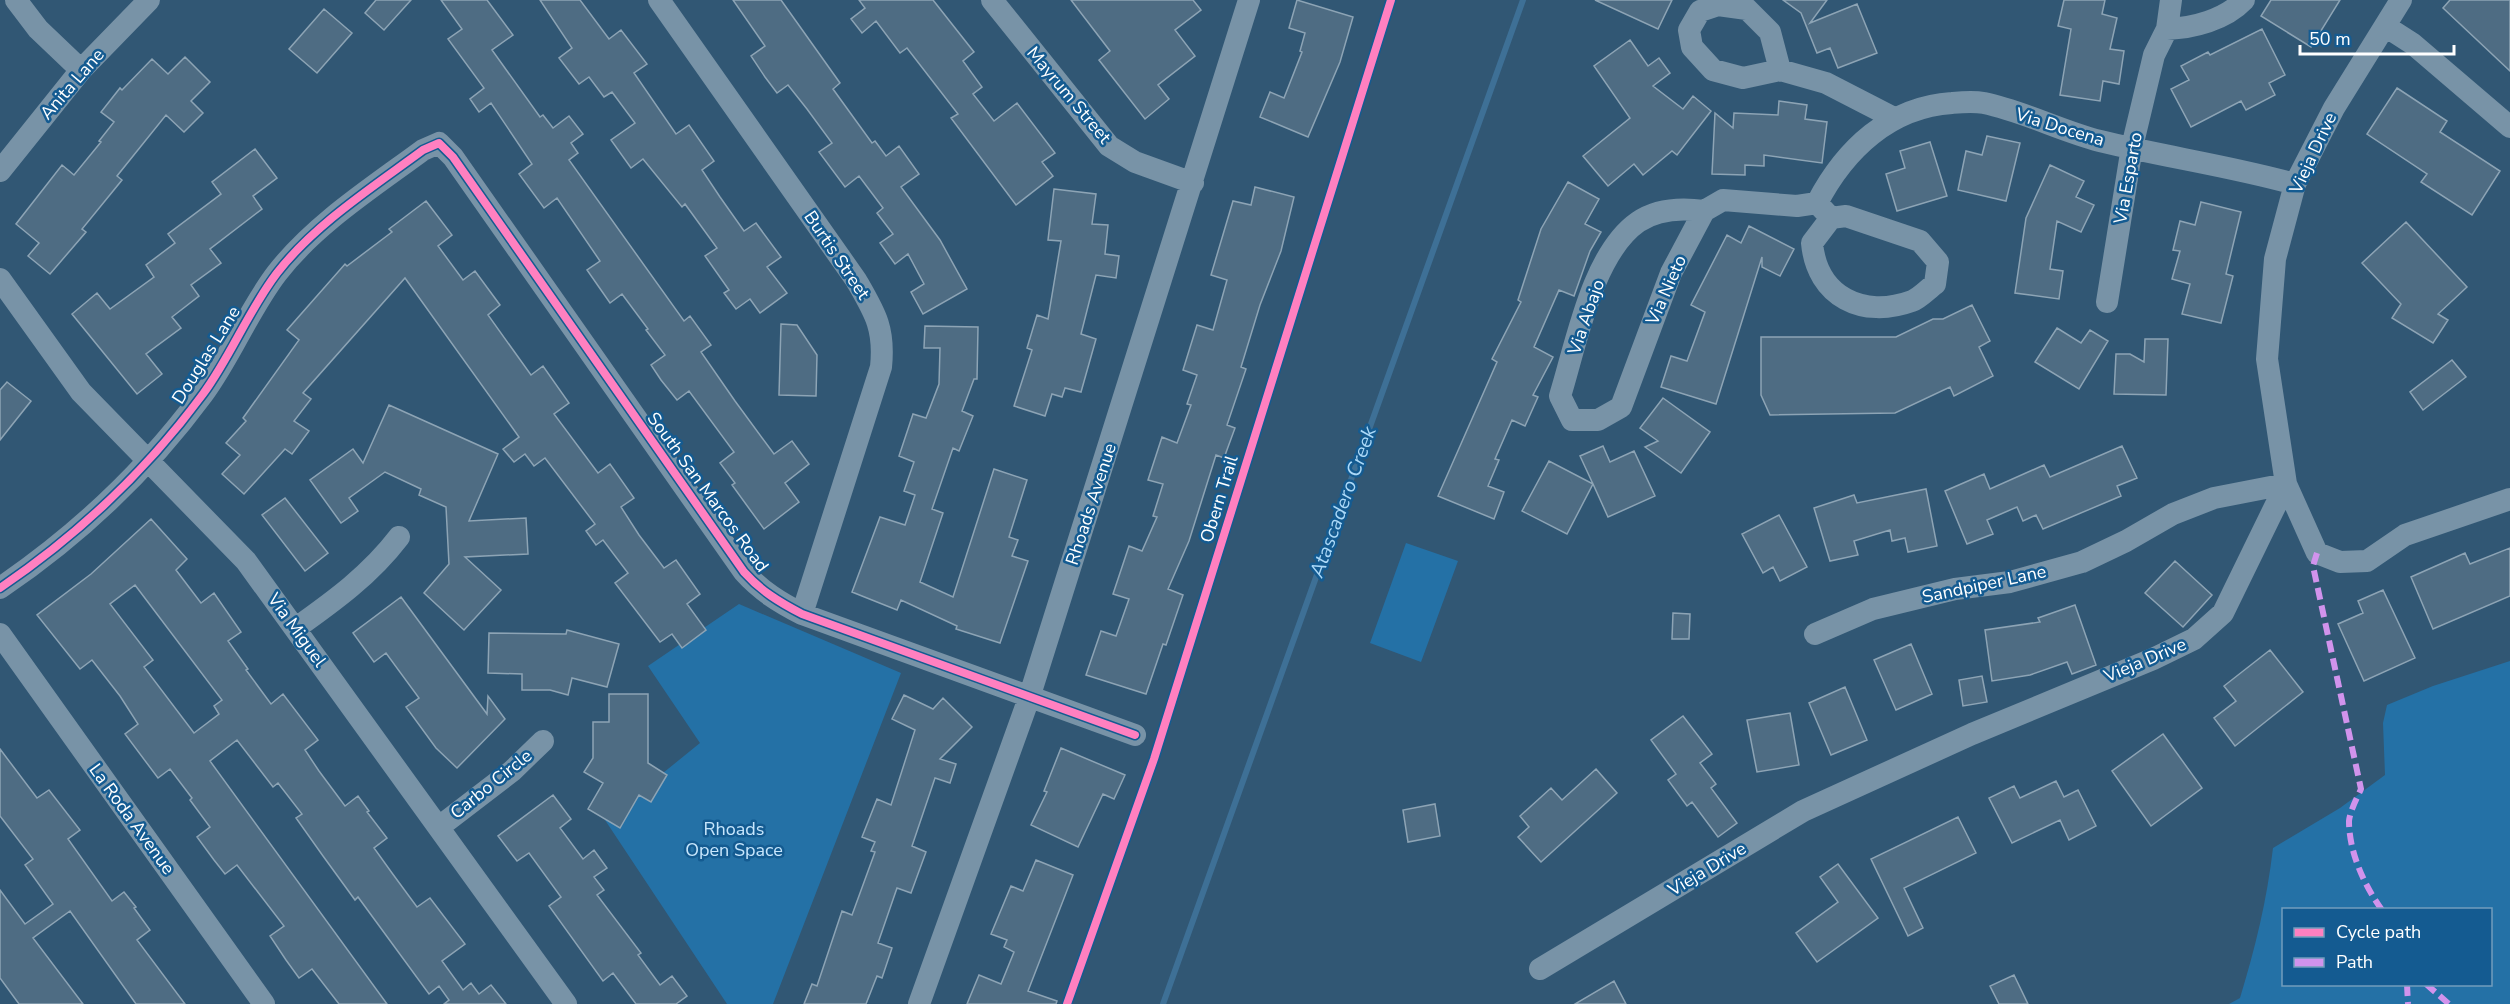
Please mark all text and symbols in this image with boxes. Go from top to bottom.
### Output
scale bar [2300,18,2454,56]
text: 50 m [2309,27,2351,51]
street label: Mayrum Street [1021,41,1117,149]
street label: Anita Lane [34,43,110,125]
street label: Via Docena [2012,102,2107,152]
street label: Vieja Drive [2283,108,2342,199]
street label: Via Esparto [2108,130,2148,227]
street label: Burtis Street [799,206,876,305]
street label: Via Nieto [1640,251,1692,330]
street label: Via Abajo [1562,276,1610,359]
street label: Douglas Lane [166,301,246,409]
street label: South San Marcos Road [642,407,774,577]
water label: Atascadero Creek [1303,422,1383,582]
street label: Rhoads Avenue [1060,440,1122,568]
street label: Obern Trail [1194,452,1244,546]
street label: Sandpiper Lane [1920,559,2048,609]
street label: Via Miguel [261,587,332,672]
street label: Vieja Drive [2099,632,2190,688]
street label: Carbo Circle [445,744,537,824]
street label: La Roda Avenue [84,759,180,879]
park label: Rhoads Open Space [685,817,783,862]
street label: Vieja Drive [1663,836,1751,902]
legend [2282,908,2492,986]
text: Cycle path [2336,920,2421,944]
text: Path [2336,950,2373,974]

